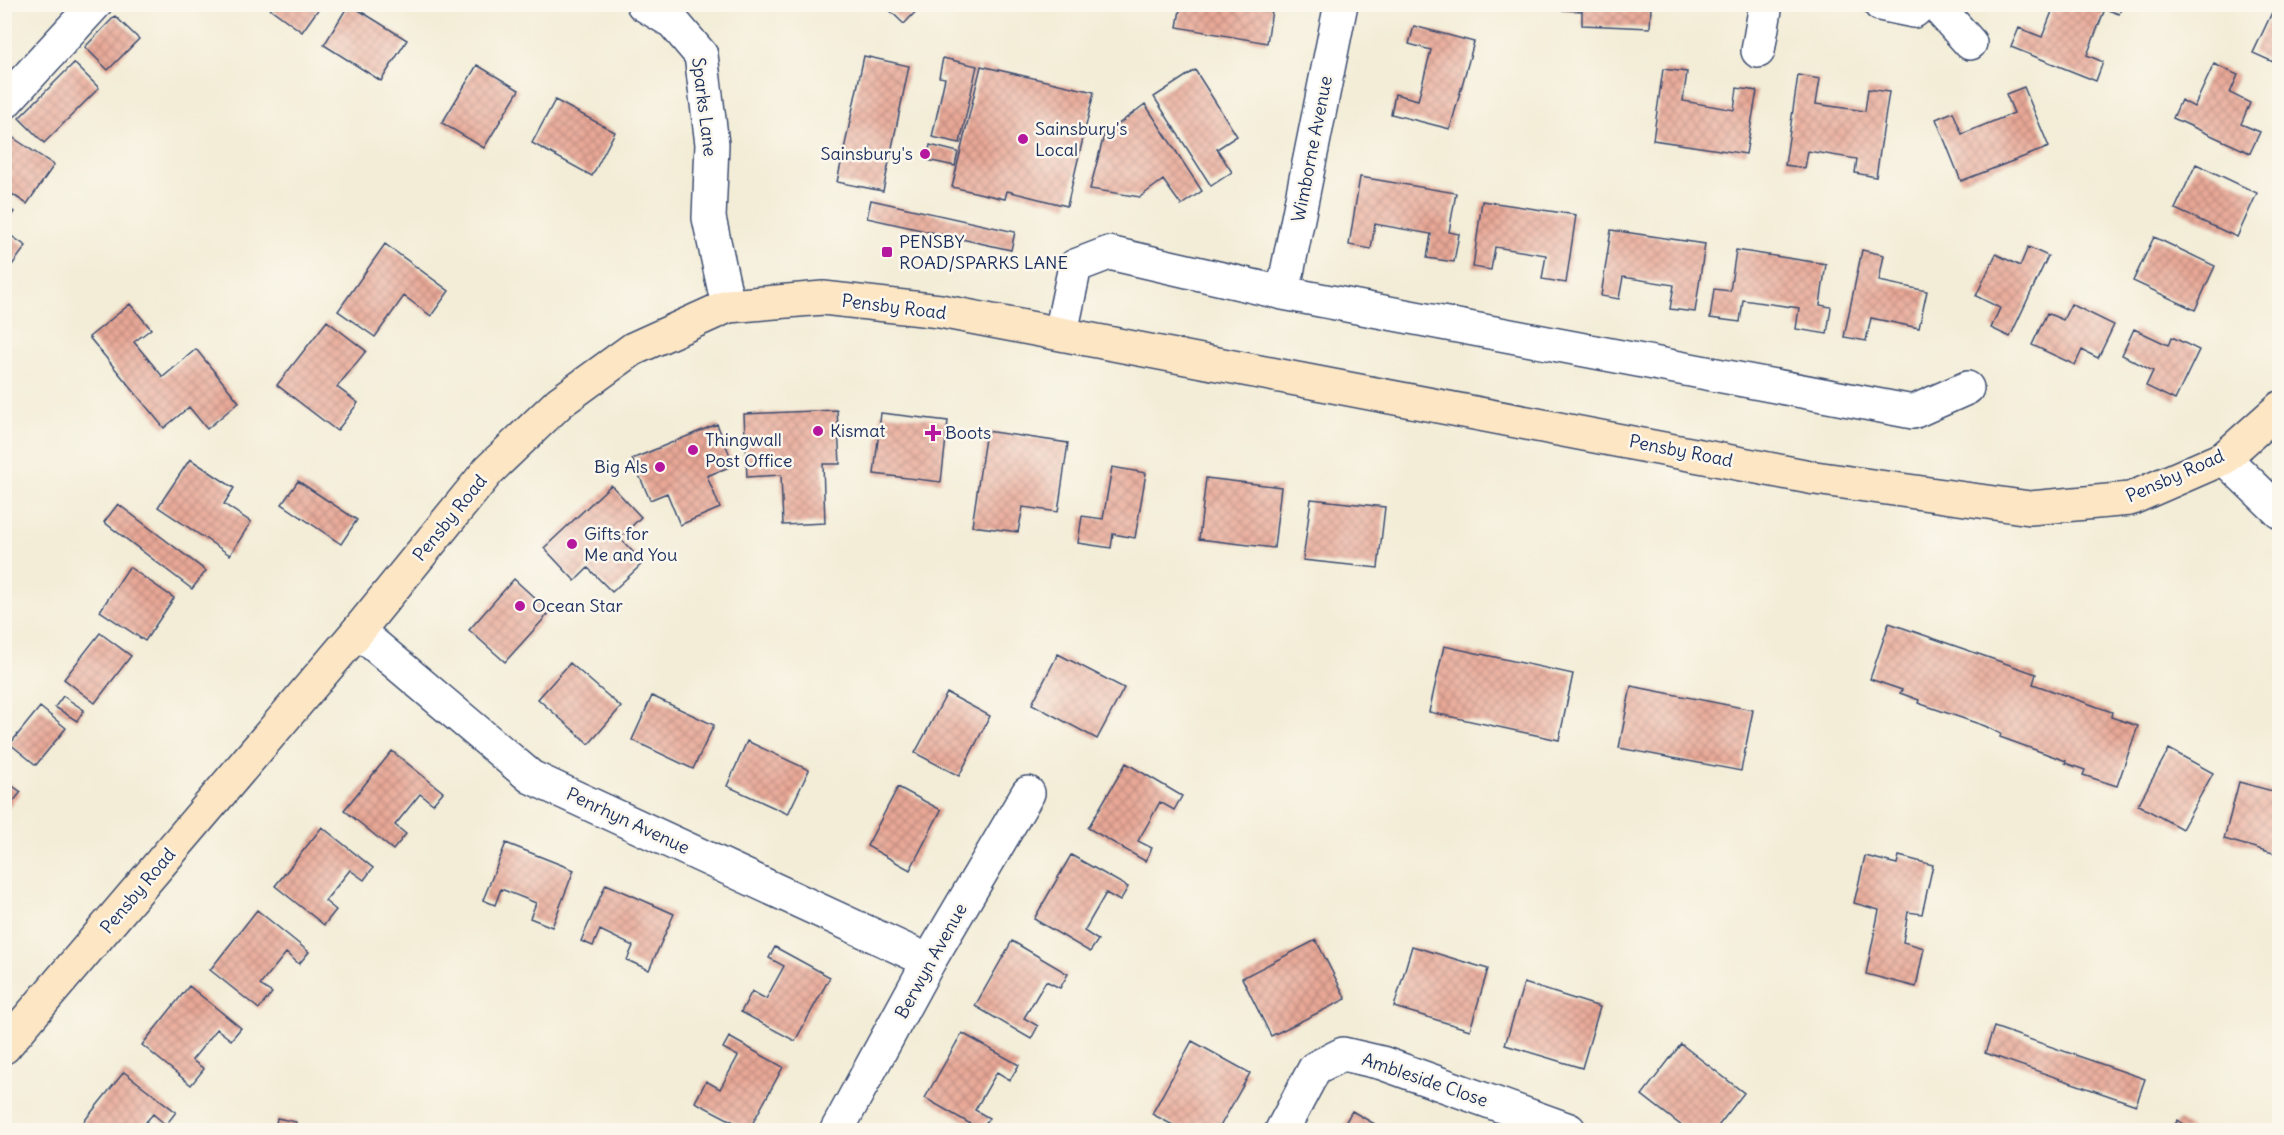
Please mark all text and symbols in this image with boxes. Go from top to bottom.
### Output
street label: Sparks Lane [687,56,722,158]
street label: Wimborne Avenue [1286,74,1337,224]
place label: Sainsbury's Local [1035,117,1128,161]
marker: Sainsbury's Local [1016,132,1030,146]
place label: Sainsbury's [820,142,913,165]
marker: Sainsbury's [918,147,932,161]
place label: PENSBY ROAD/SPARKS LANE [899,230,1068,274]
marker: PENSBY ROAD/SPARKS LANE [880,245,894,259]
street label: Pensby Road [840,289,948,324]
place label: Kismat [830,419,885,442]
place label: Boots [945,421,991,444]
marker: Kismat [811,424,825,438]
marker: Boots [926,426,940,440]
place label: Thingwall Post Office [705,428,792,472]
street label: Pensby Road [1627,429,1735,472]
marker: Thingwall Post Office [686,443,700,457]
street label: Pensby Road [2122,443,2228,507]
place label: Big Als [594,455,648,478]
marker: Big Als [653,460,667,474]
street label: Pensby Road [408,469,492,566]
place label: Gifts for Me and You [584,522,677,566]
marker: Gifts for Me and You [565,537,579,551]
place label: Ocean Star [532,594,624,617]
marker: Ocean Star [513,599,527,613]
street label: Penrhyn Avenue [563,782,693,859]
street label: Pensby Road [95,843,180,938]
street label: Berwyn Avenue [889,899,972,1022]
street label: Ambleside Close [1359,1047,1491,1112]

